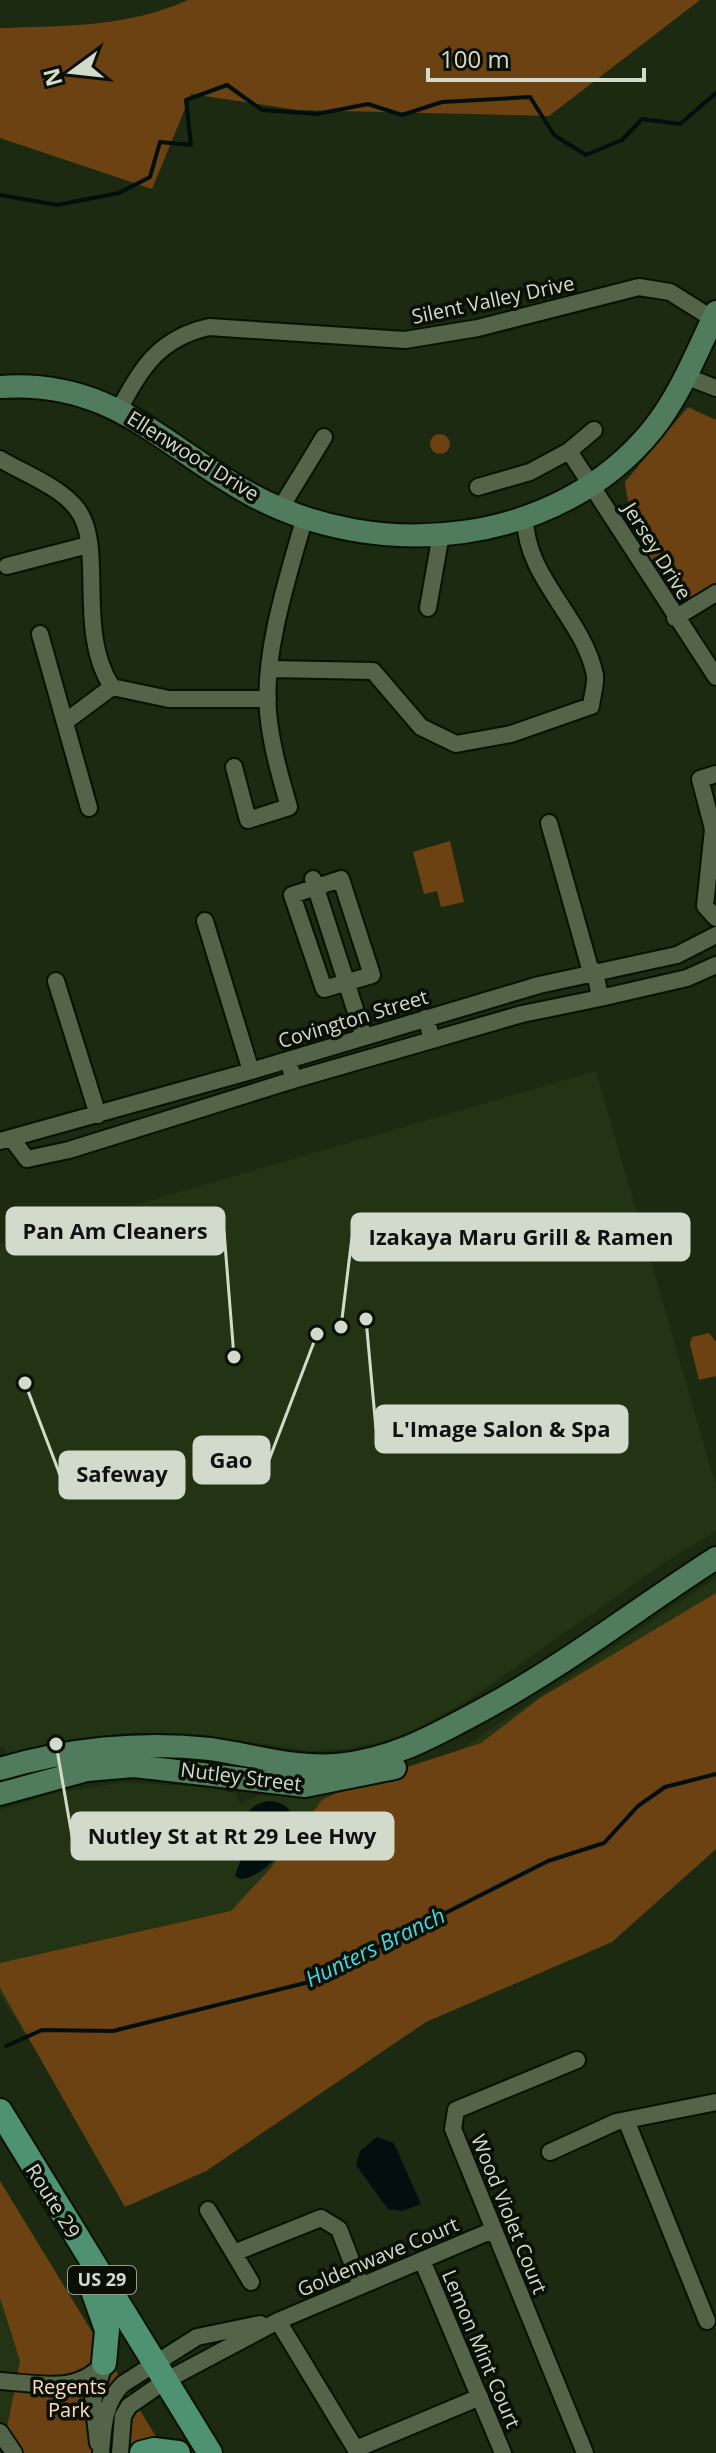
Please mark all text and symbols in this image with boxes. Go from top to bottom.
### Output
north arrow [32,32,112,112]
scale bar [428,32,644,82]
text: 100 m [440,42,510,75]
text: N [35,65,69,90]
street label: Silent Valley Drive [409,269,577,330]
street label: Ellenwood Drive [122,404,264,507]
street label: Jersey Drive [616,495,698,604]
street label: Covington Street [275,983,431,1054]
callout: Pan Am Cleaners [7,1208,224,1254]
callout: Izakaya Maru Grill & Ramen [352,1214,689,1260]
text: Pan Am Cleaners [22,1215,208,1245]
text: Izakaya Maru Grill & Ramen [369,1221,673,1251]
callout: L'Image Salon & Spa [376,1406,627,1452]
text: L'Image Salon & Spa [391,1413,611,1443]
callout: Gao [194,1437,269,1483]
text: Gao [210,1444,252,1474]
callout: Safeway [60,1452,184,1498]
text: Safeway [76,1458,168,1488]
street label: Nutley Street [179,1756,303,1797]
callout: Nutley St at Rt 29 Lee Hwy [72,1813,393,1859]
text: Nutley St at Rt 29 Lee Hwy [88,1820,377,1850]
water label: Hunters Branch [300,1899,449,1993]
street label: Wood Violet Court [465,2130,554,2298]
street label: Route 29 [20,2158,87,2243]
street label: Goldenwave Court [293,2210,463,2303]
road number: US 29 [68,2266,136,2294]
street label: Lemon Mint Court [436,2266,527,2432]
park label: Regents Park [32,2373,106,2423]

